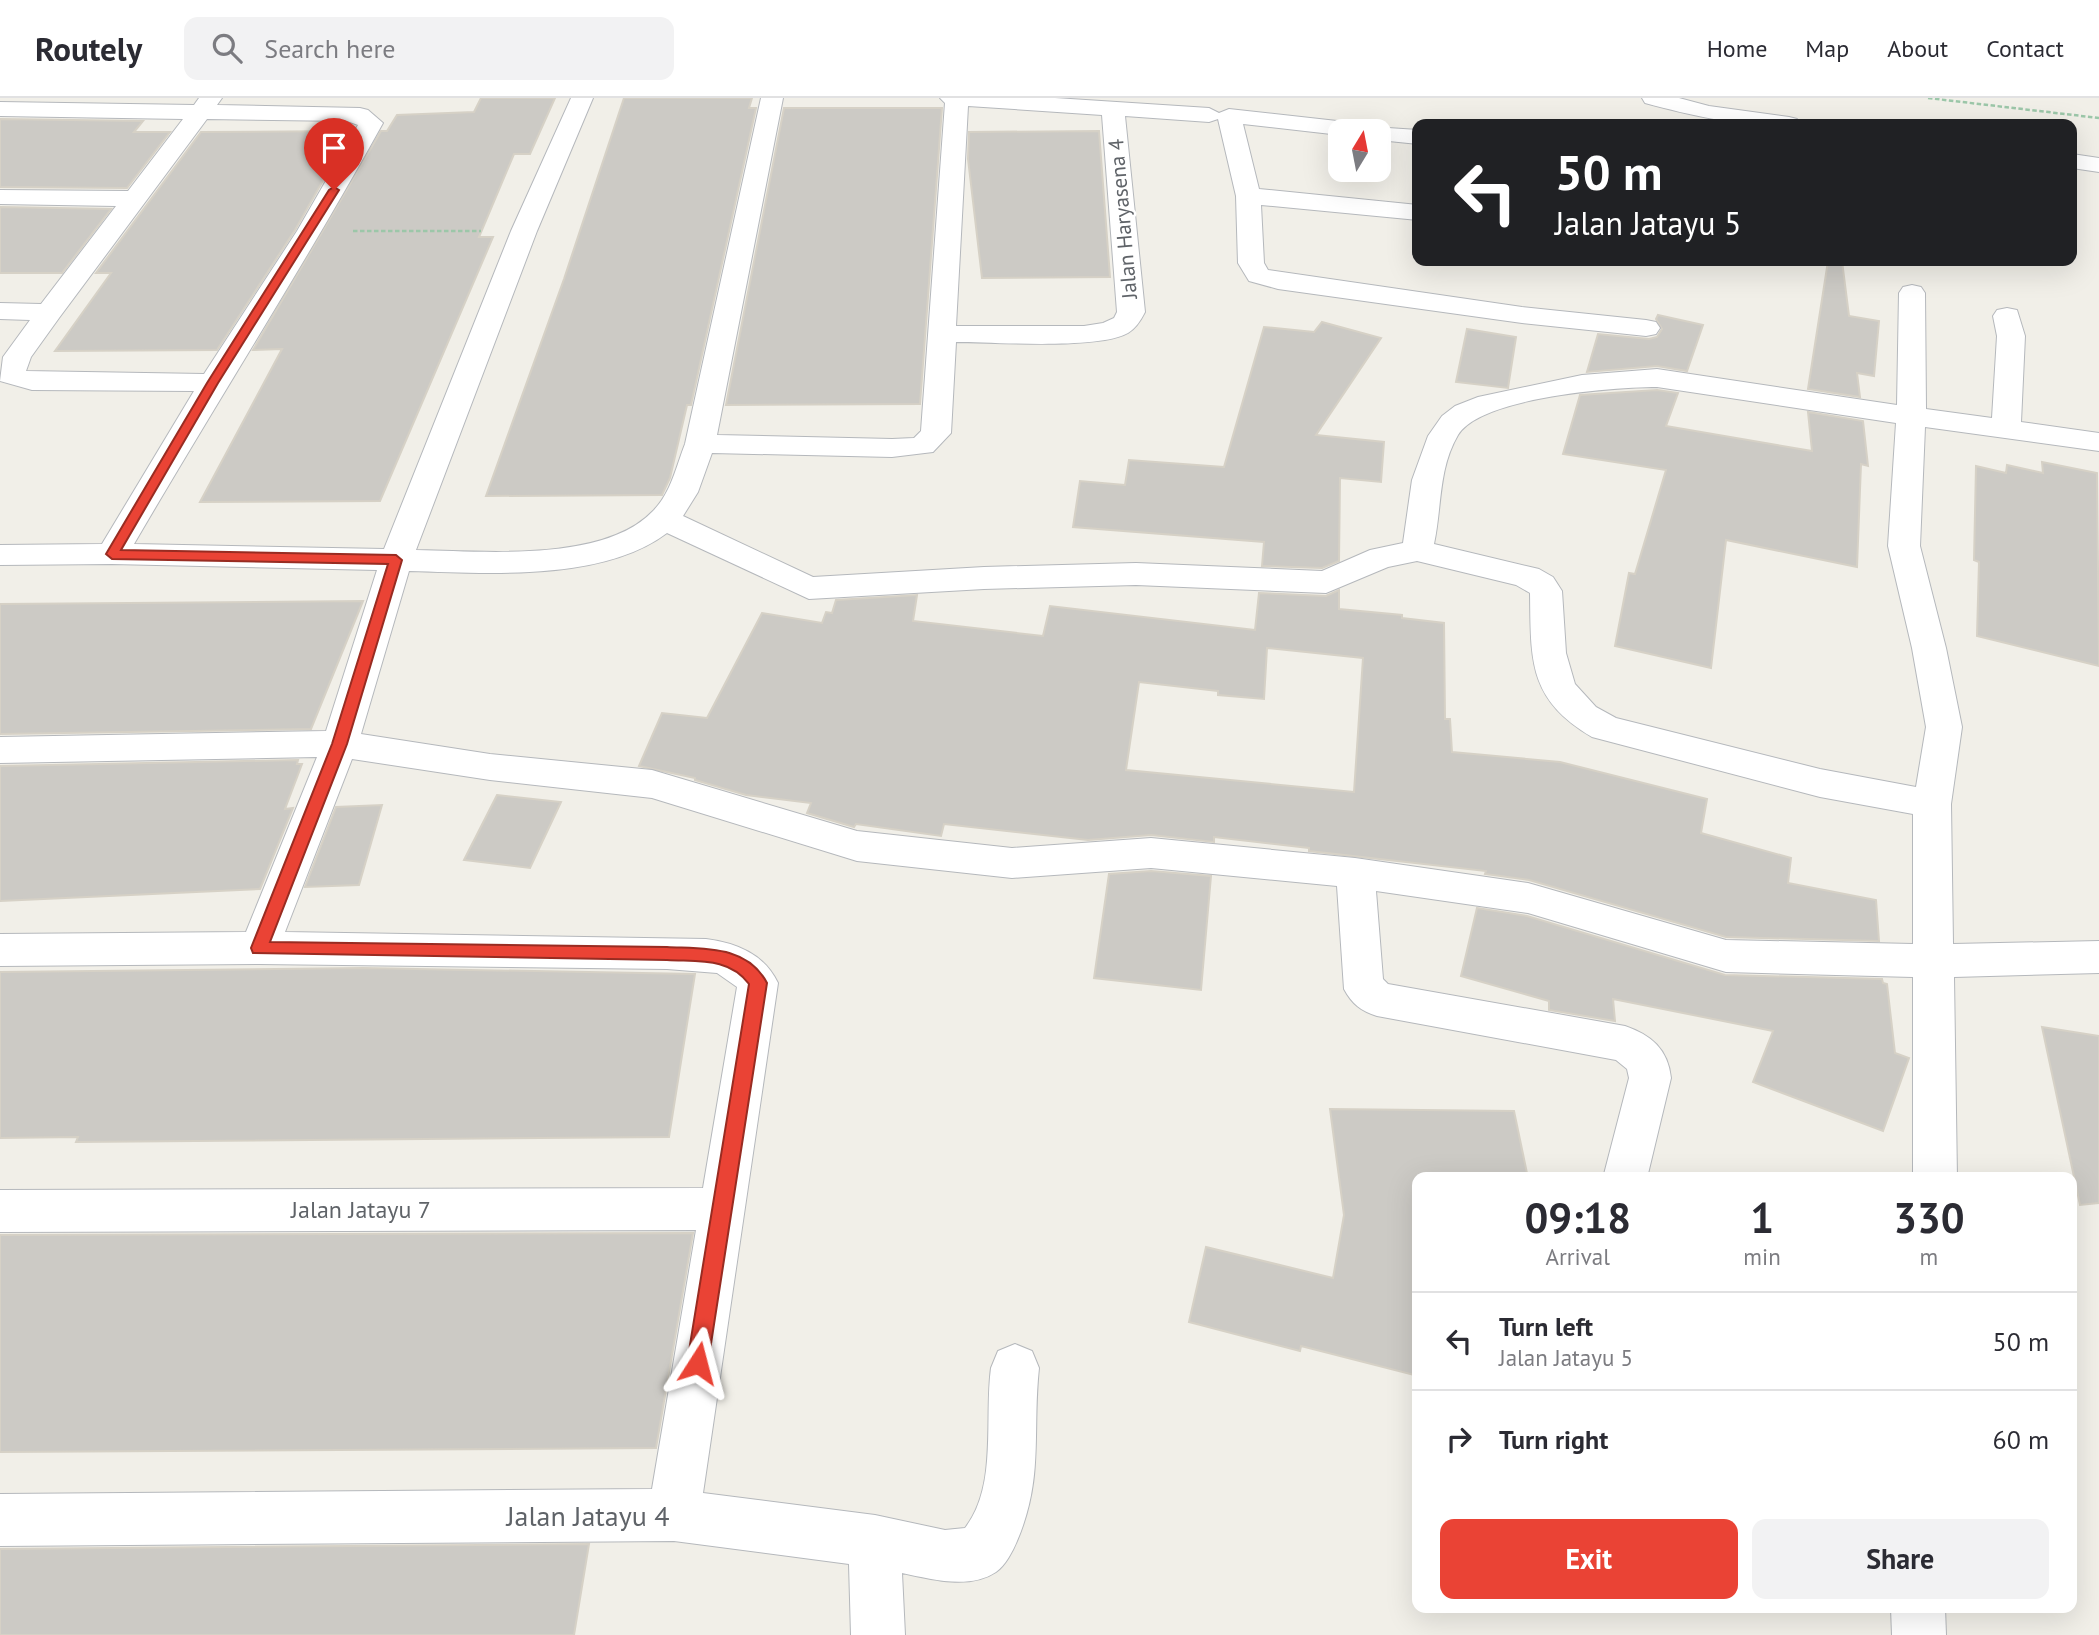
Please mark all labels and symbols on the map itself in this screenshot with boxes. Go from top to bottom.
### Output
pin [304,118,364,190]
north arrow [1328,119,1391,182]
street label: Jalan Haryasena 4 [1102,138,1143,301]
street label: Jalan Jatayu 7 [290,1194,431,1225]
position arrow [661,1326,735,1400]
street label: Jalan Jatayu 4 [505,1497,670,1534]

